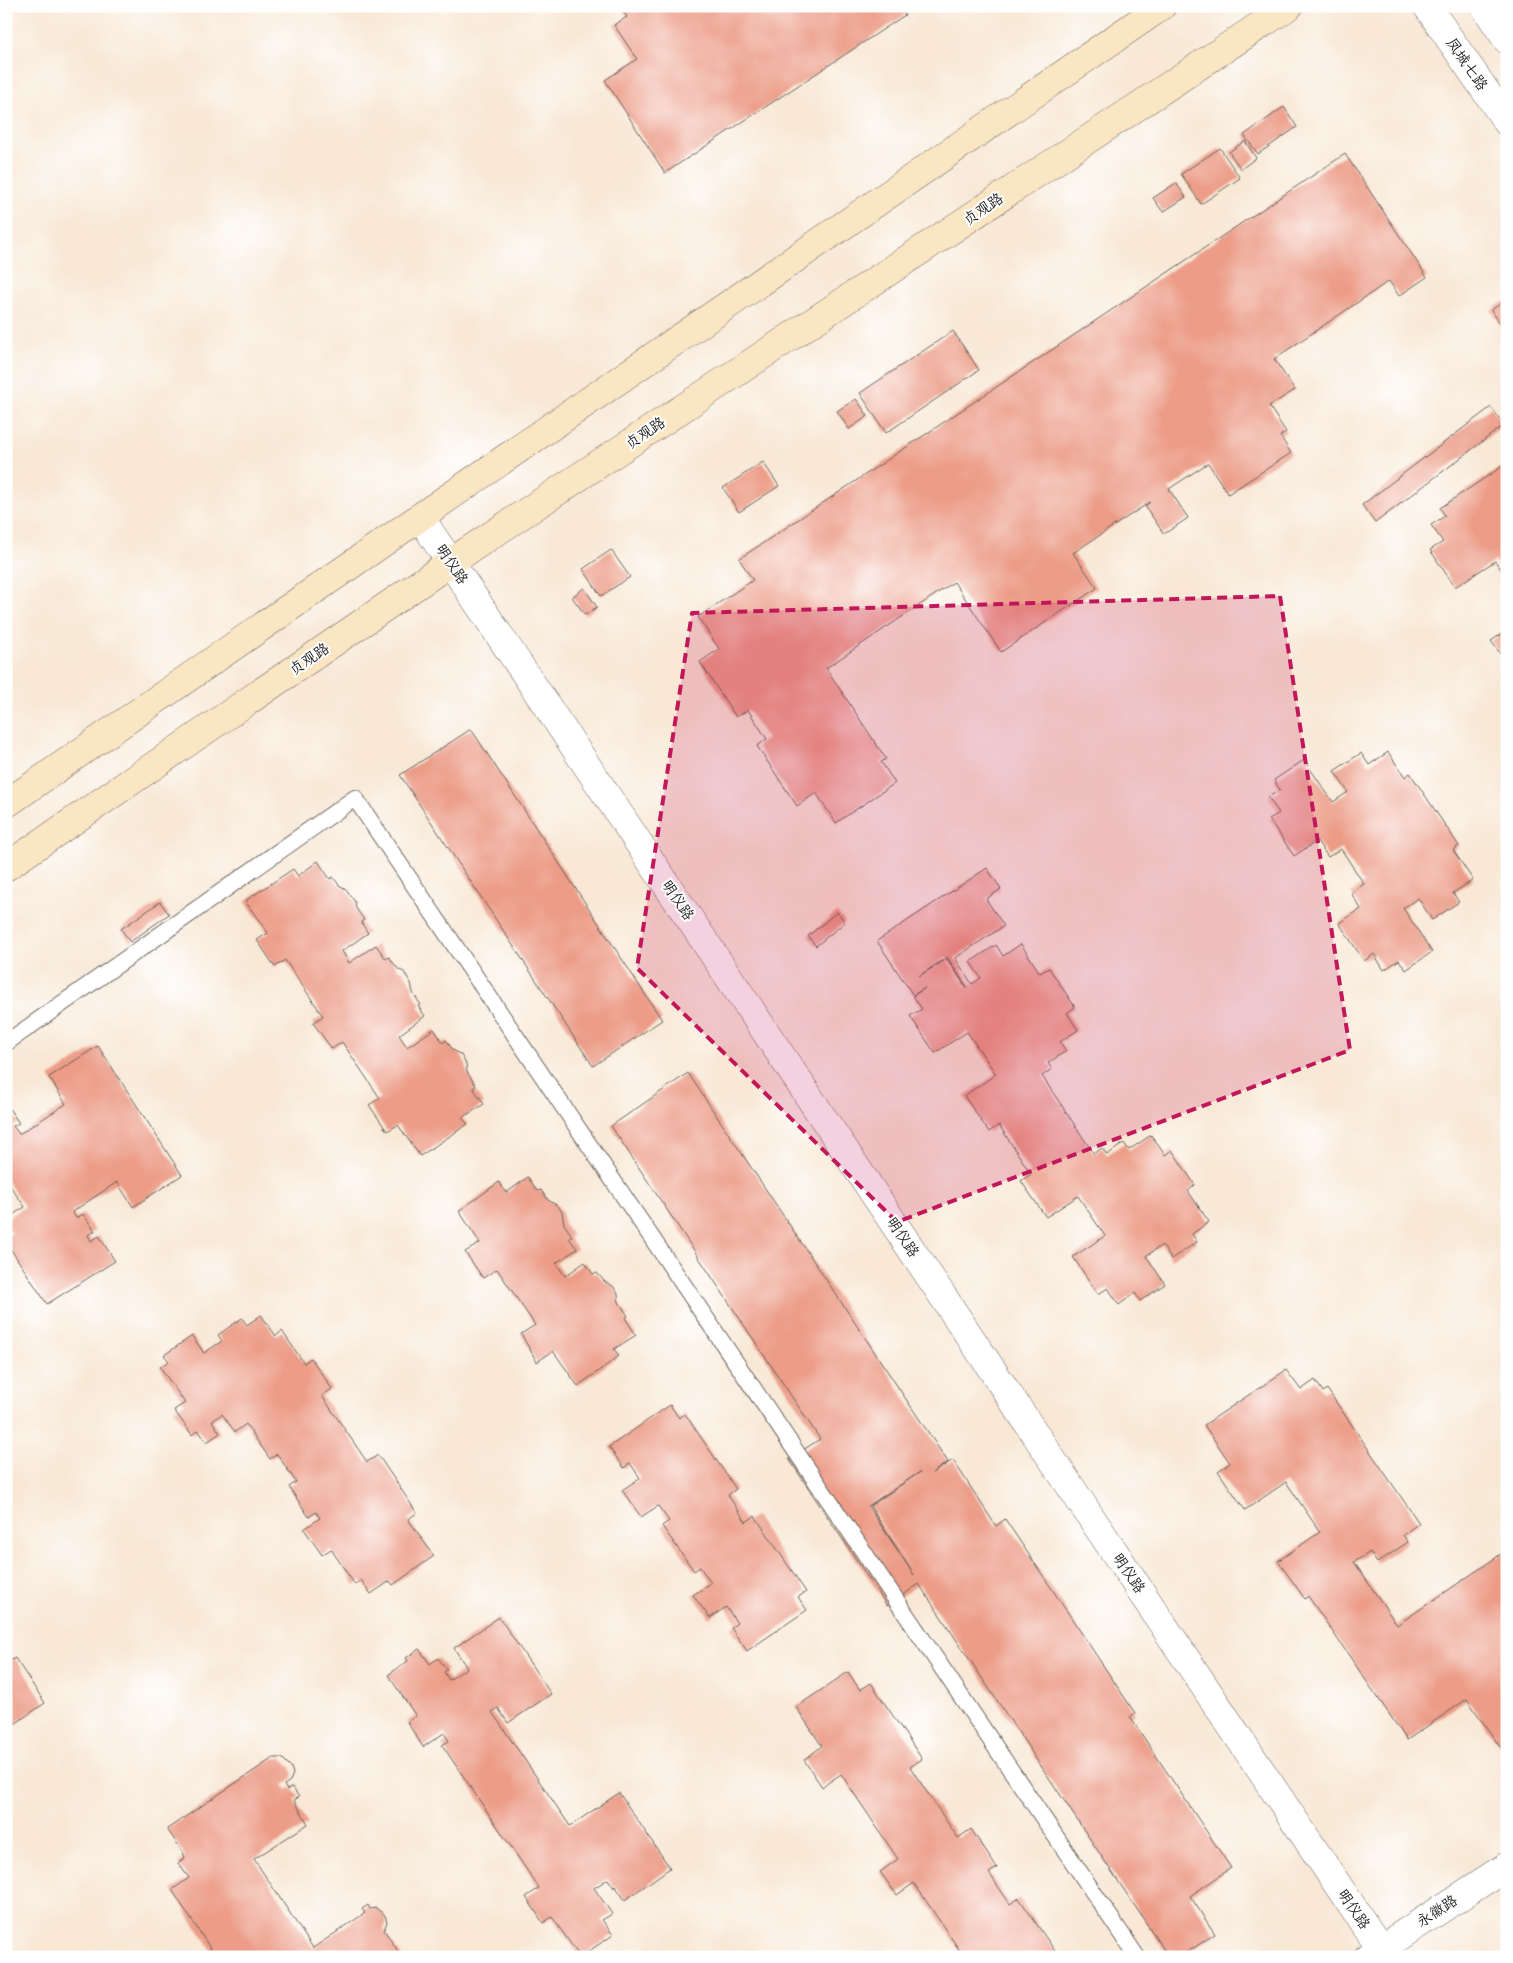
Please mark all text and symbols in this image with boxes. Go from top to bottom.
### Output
street label: 凤城七路 [1442,34,1492,94]
street label: 贞观路 [959,189,1007,229]
street label: 贞观路 [621,413,669,453]
street label: 明仪路 [432,540,472,588]
street label: 贞观路 [285,639,333,679]
street label: 明仪路 [658,876,698,924]
street label: 明仪路 [883,1213,923,1261]
street label: 明仪路 [1109,1549,1149,1597]
street label: 明仪路 [1334,1885,1374,1933]
street label: 永徽路 [1413,1891,1461,1931]

